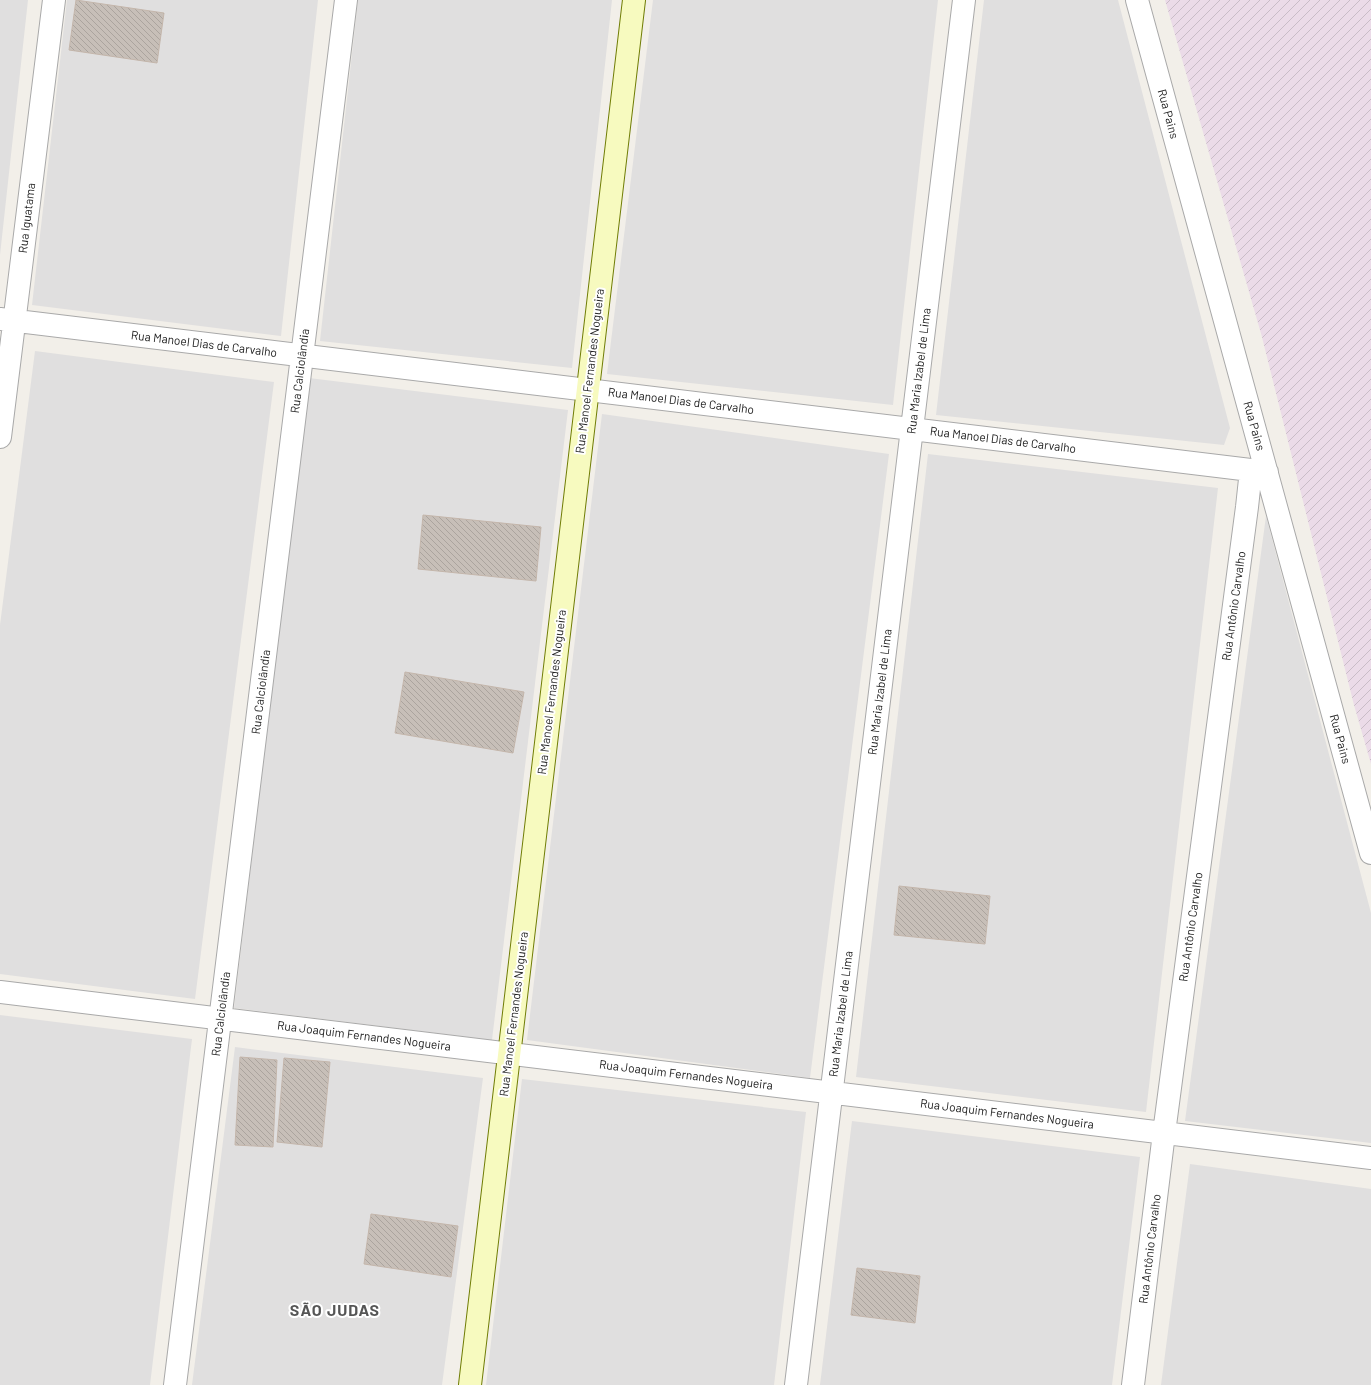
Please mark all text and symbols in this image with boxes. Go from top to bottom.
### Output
street label: Rua Pains [1156,87,1182,140]
street label: Rua Iguatama [15,182,37,254]
street label: Rua Manoel Fernandes Nogueira [572,288,606,454]
street label: Rua Maria Izabel de Lima [903,307,933,435]
street label: Rua Manoel Dias de Carvalho [130,327,278,359]
street label: Rua Calciolândia [287,328,311,414]
street label: Rua Manoel Dias de Carvalho [607,384,755,416]
street label: Rua Pains [1241,399,1269,452]
street label: Rua Manoel Dias de Carvalho [929,423,1077,455]
street label: Rua Antônio Carvalho [1218,550,1248,662]
street label: Rua Manoel Fernandes Nogueira [534,609,568,775]
street label: Rua Maria Izabel de Lima [864,628,894,756]
street label: Rua Calciolândia [248,649,272,735]
street label: Rua Pains [1328,712,1354,765]
street label: Rua Antônio Carvalho [1175,871,1205,983]
street label: Rua Manoel Fernandes Nogueira [496,931,530,1097]
street label: Rua Maria Izabel de Lima [825,950,855,1078]
street label: Rua Calciolândia [208,971,232,1057]
street label: Rua Joaquim Fernandes Nogueira [276,1017,452,1053]
street label: Rua Joaquim Fernandes Nogueira [598,1056,774,1092]
street label: Rua Joaquim Fernandes Nogueira [919,1095,1095,1131]
street label: Rua Antônio Carvalho [1135,1193,1163,1305]
district label: SÃO JUDAS [290,1300,380,1319]

